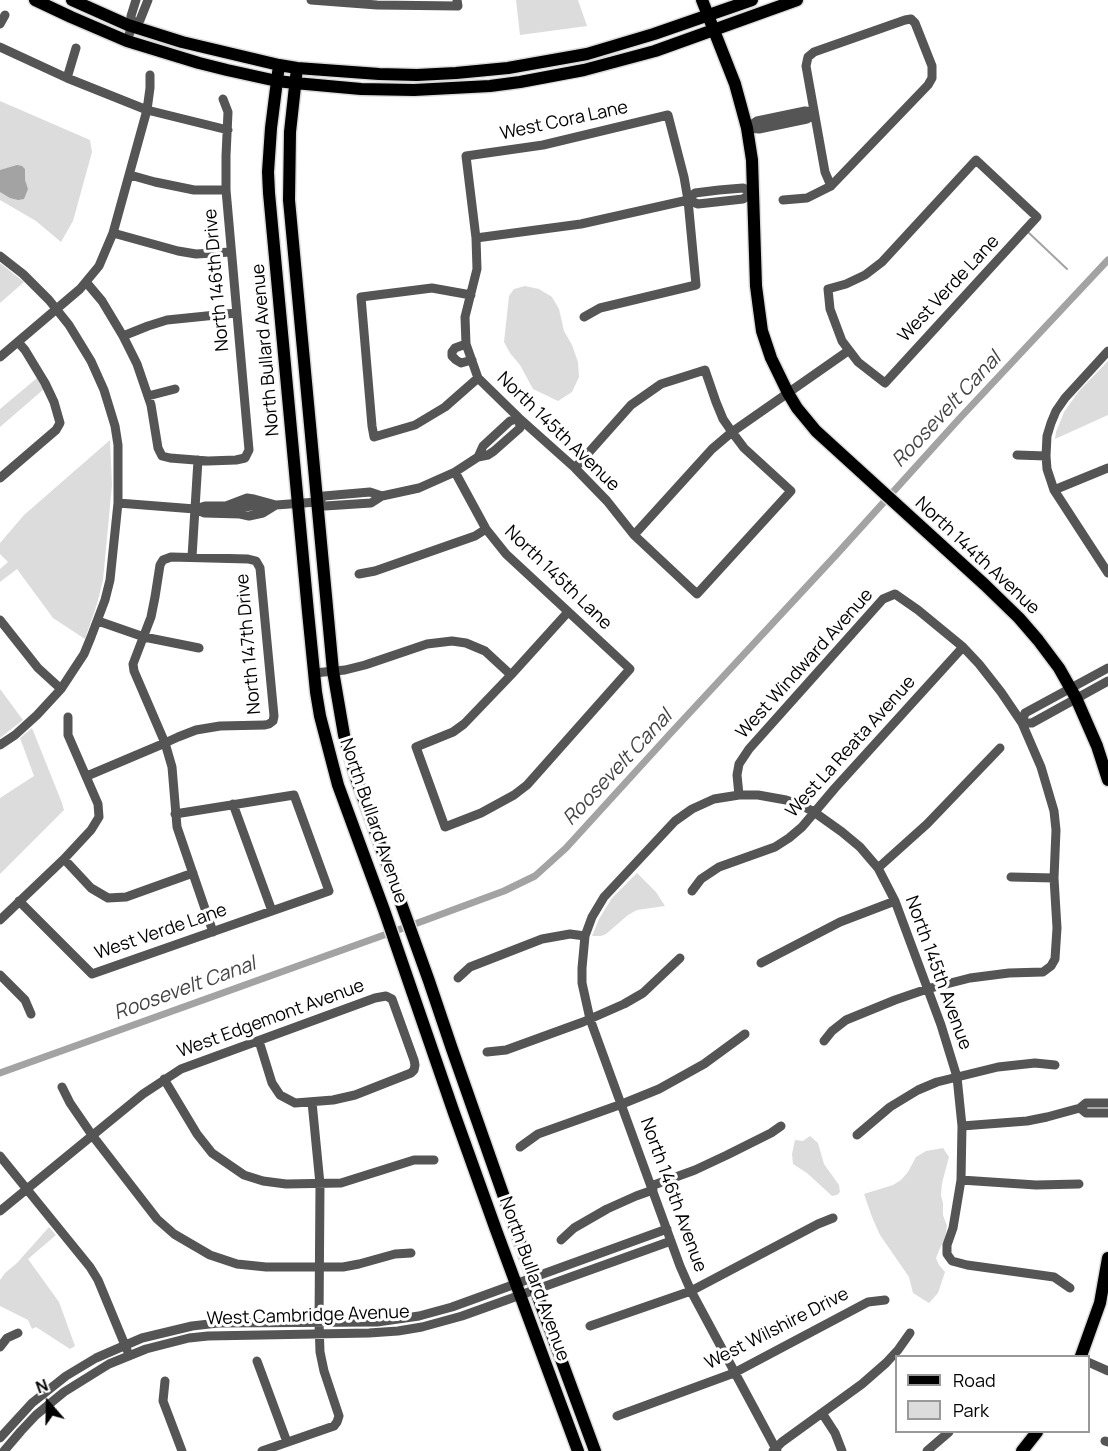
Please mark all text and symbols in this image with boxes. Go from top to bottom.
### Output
street label: West Cora Lane [498,97,630,145]
street label: North 146th Drive [200,208,234,352]
street label: West Verde Lane [894,231,1004,347]
street label: North Bullard Avenue [248,263,284,437]
water label: Roosevelt Canal [887,347,1007,473]
street label: North 145th Avenue [492,368,624,496]
street label: North 144th Avenue [910,493,1044,619]
street label: North 145th Lane [500,521,616,635]
street label: North 147th Drive [232,573,266,715]
street label: West Windward Avenue [732,585,878,743]
street label: West La Reata Avenue [782,672,920,822]
water label: Roosevelt Canal [558,705,678,831]
street label: North Bullard Avenue [335,736,411,906]
street label: North 145th Avenue [900,893,976,1053]
street label: West Verde Lane [92,899,230,965]
water label: Roosevelt Canal [111,952,259,1026]
street label: West Edgemont Avenue [175,975,367,1063]
street label: North 146th Avenue [635,1115,711,1275]
street label: North Bullard Avenue [494,1194,574,1364]
street label: West Wilshire Drive [702,1283,852,1375]
street label: West Cambridge Avenue [206,1302,410,1330]
legend [895,1355,1090,1433]
text: Road [953,1368,996,1392]
north arrow [18,1373,78,1433]
text: N [33,1374,51,1398]
text: Park [953,1398,989,1422]

